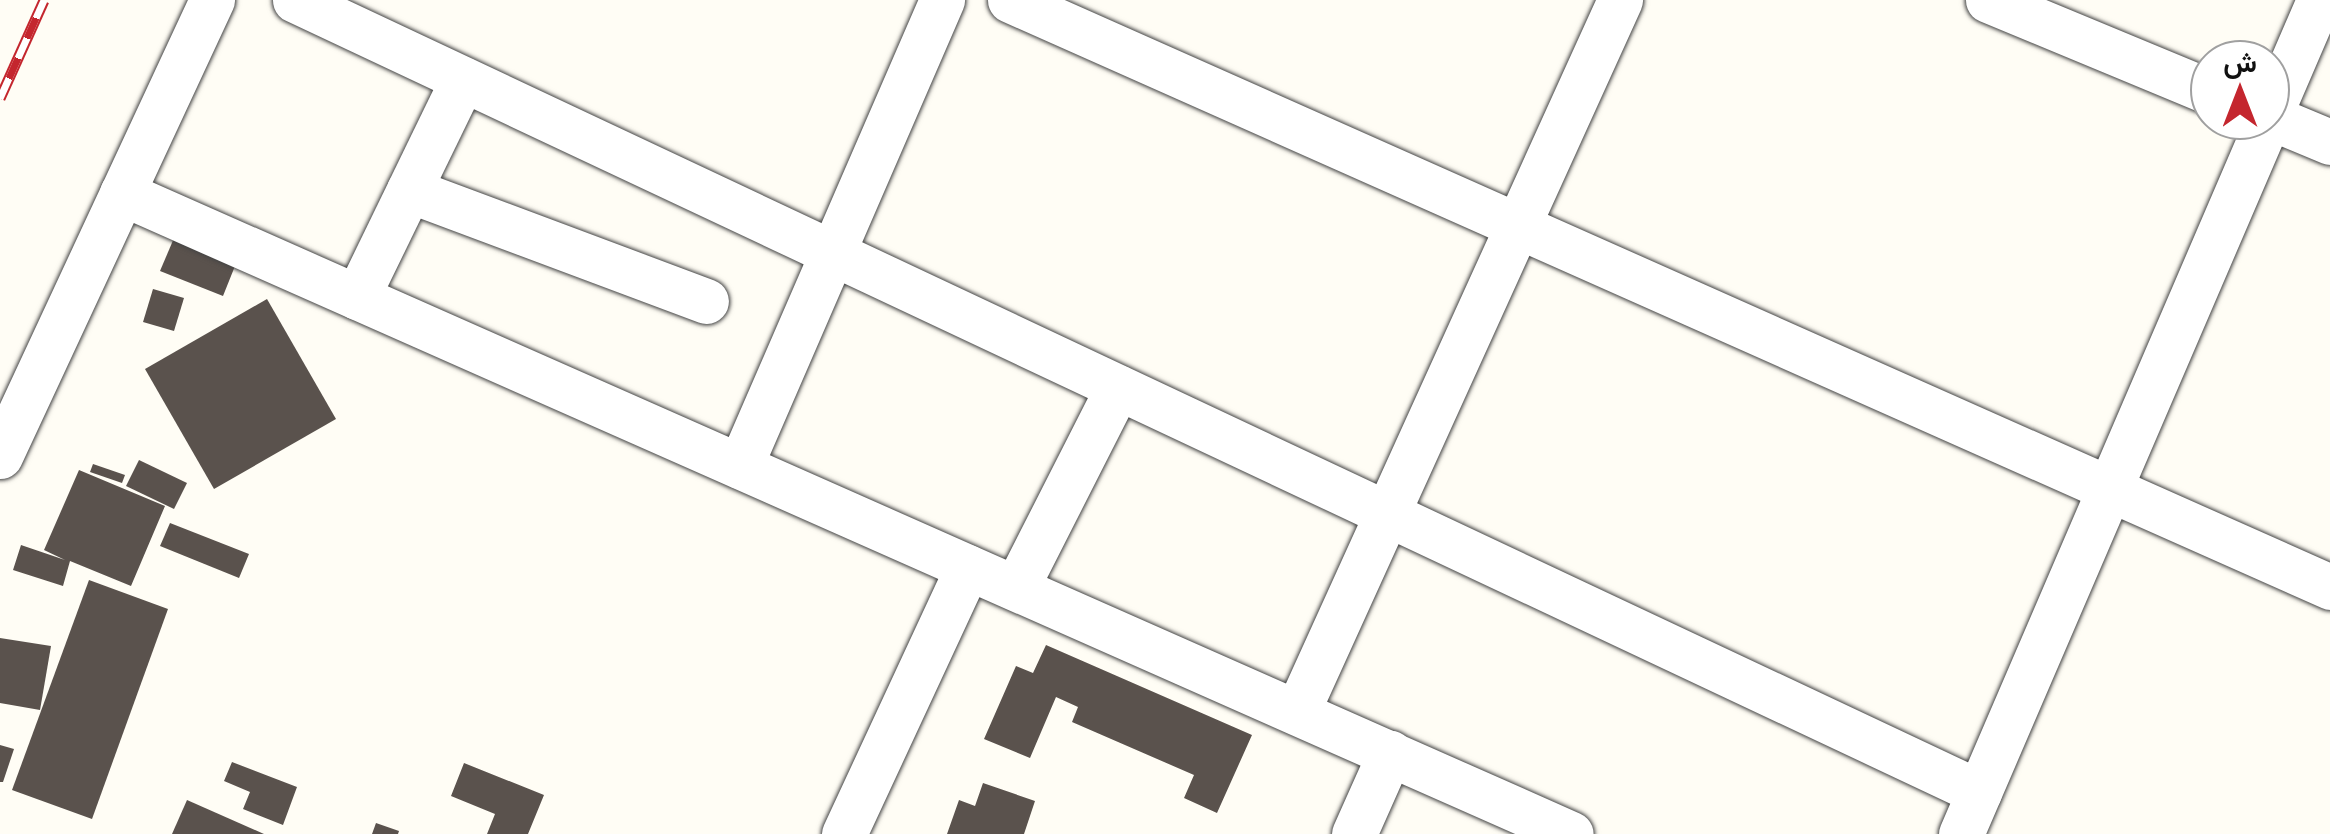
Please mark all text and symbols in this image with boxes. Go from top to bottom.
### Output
north arrow [2190,40,2290,140]
text: ش [2223,44,2257,80]

